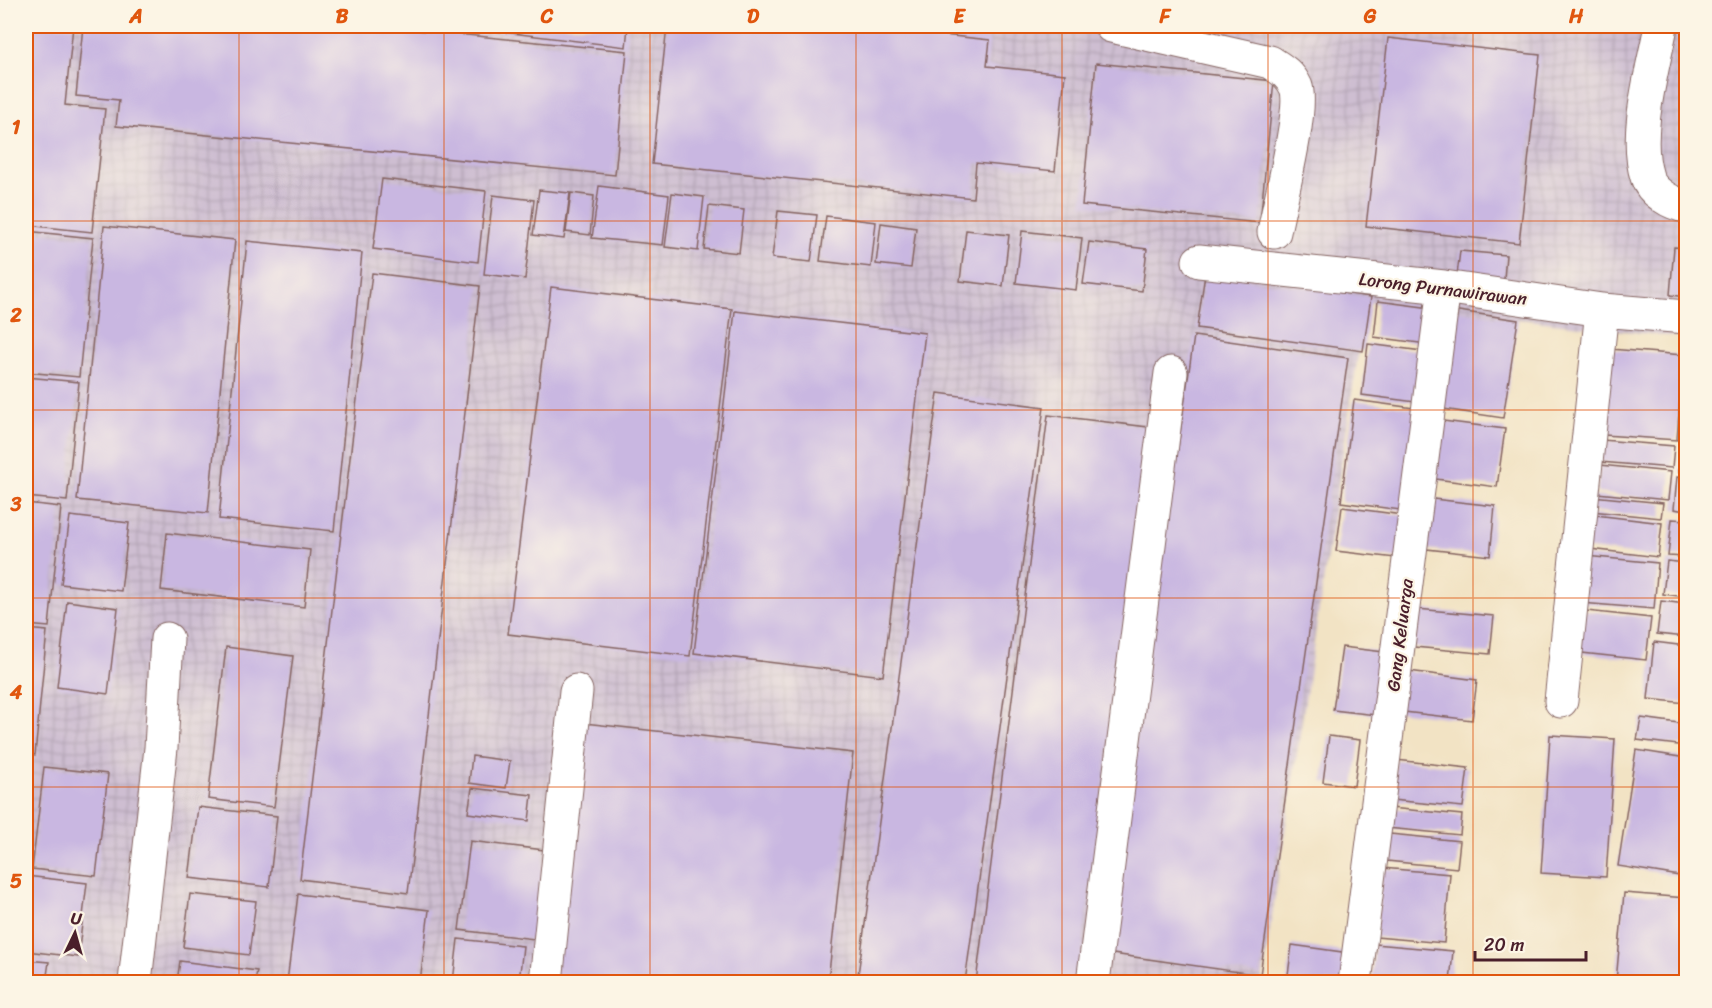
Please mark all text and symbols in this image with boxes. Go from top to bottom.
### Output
text: A [128,0,143,34]
text: B [336,0,349,34]
text: C [540,0,554,34]
text: D [747,0,760,34]
text: E [953,0,966,34]
text: F [1159,0,1172,34]
text: G [1363,0,1377,34]
text: H [1568,0,1584,34]
text: 1 [12,110,21,145]
street label: Lorong Purnawirawan [1357,263,1529,315]
text: 2 [9,298,22,333]
text: 3 [10,487,22,522]
street label: Gang Keluarga [1377,576,1423,693]
text: 4 [9,675,23,710]
text: 5 [10,864,22,899]
north arrow [45,903,105,963]
text: U [70,904,84,934]
scale bar [1475,924,1586,962]
text: 20 m [1484,929,1524,961]

